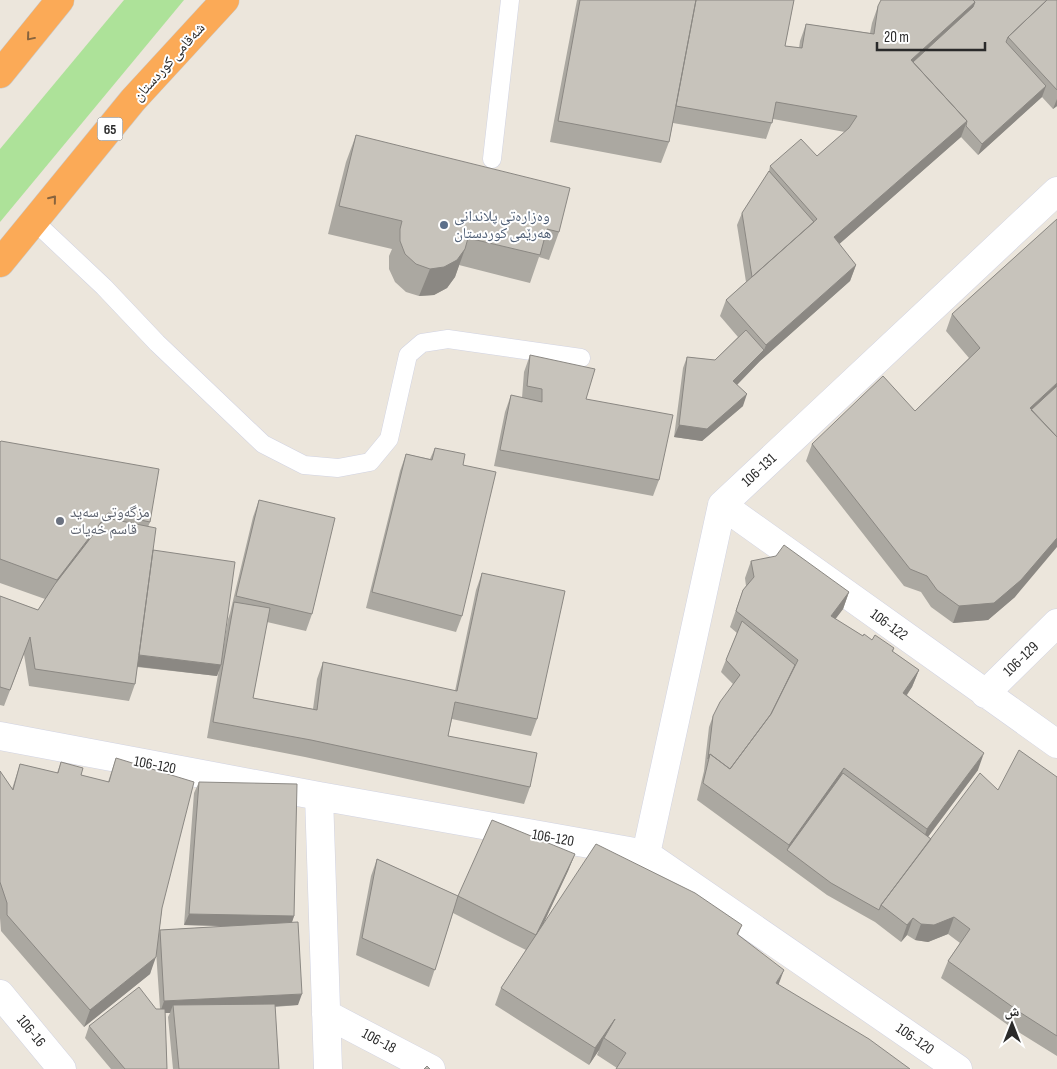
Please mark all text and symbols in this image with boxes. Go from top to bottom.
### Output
street label: شەقامی کوردستان [129,19,209,105]
scale bar [877,20,984,52]
text: 20 m [884,28,909,47]
one-way arrow [28,31,36,40]
road number: 65 [98,118,122,140]
one-way arrow [48,196,56,205]
place label: وەزارەتی پلاندانی هەرێمی کوردستان [454,207,551,243]
marker: وەزارەتی پلاندانی هەرێمی کوردستان [438,219,450,231]
street label: 106-131 [738,449,781,491]
place label: مزگەوتی سەید قاسم خەیات [70,503,150,539]
marker: مزگەوتی سەید قاسم خەیات [54,515,66,527]
street label: 106-122 [866,605,912,645]
street label: 106-129 [999,637,1043,681]
street label: 106-120 [132,752,178,778]
street label: 106-120 [531,825,575,851]
north arrow [987,999,1037,1049]
text: ش [1005,1003,1020,1020]
street label: 106-16 [12,1011,50,1051]
street label: 106-120 [892,1019,938,1059]
street label: 106-18 [359,1024,399,1058]

